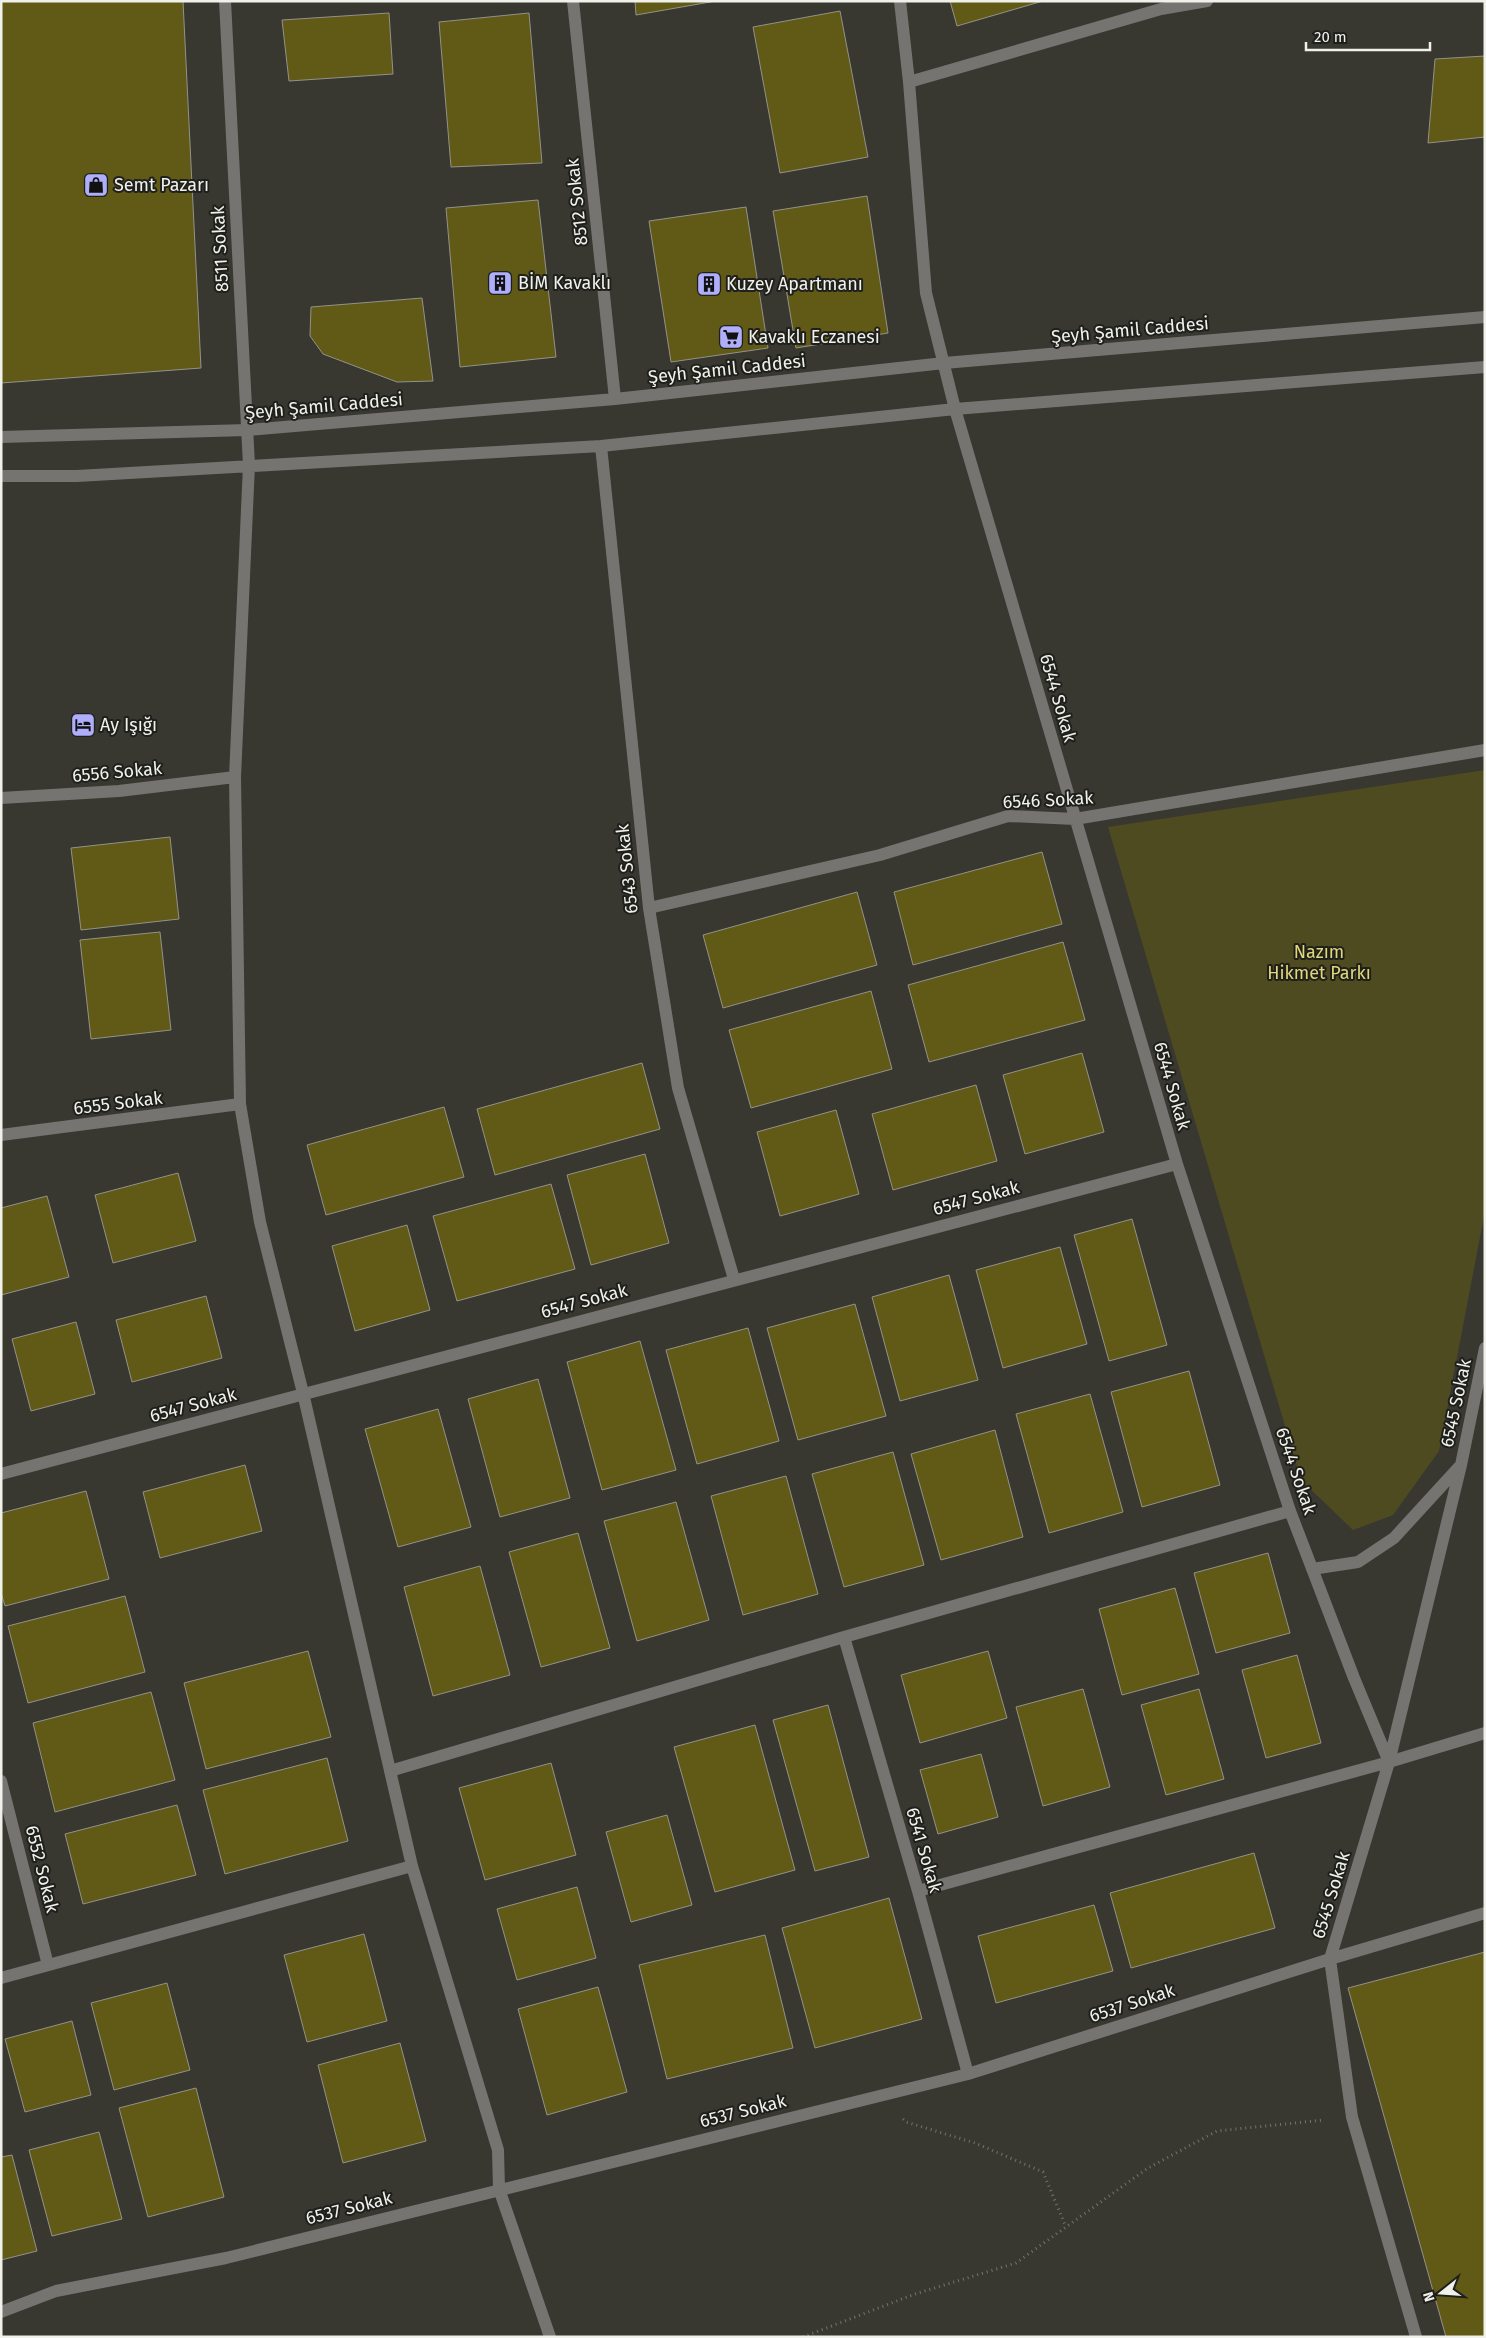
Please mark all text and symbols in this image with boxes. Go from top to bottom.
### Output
scale bar [1306,20,1430,52]
text: 20 m [1314,28,1347,46]
street label: 8512 Sokak [561,156,593,247]
shop icon: Semt Pazarı [83,172,109,198]
place label: Semt Pazarı [114,174,209,196]
street label: 8511 Sokak [207,205,233,293]
building icon: BİM Kavaklı [487,270,513,296]
building icon: Kuzey Apartmanı [696,271,722,297]
place label: BİM Kavaklı [518,272,611,294]
place label: Kuzey Apartmanı [726,273,863,295]
street label: Şeyh Şamil Caddesi [1050,312,1210,348]
supermarket icon: Kavaklı Eczanesi [718,324,744,350]
place label: Kavaklı Eczanesi [748,326,880,348]
street label: Şeyh Şamil Caddesi [647,350,807,388]
street label: Şeyh Şamil Caddesi [244,388,404,424]
street label: 6544 Sokak [1035,651,1081,745]
hotel icon: Ay Işığı [70,712,96,738]
place label: Ay Işığı [100,714,157,736]
street label: 6556 Sokak [71,757,164,787]
street label: 6546 Sokak [1002,787,1095,813]
street label: 6543 Sokak [611,822,643,915]
park label: Nazım Hikmet Parkı [1267,941,1371,984]
street label: 6544 Sokak [1149,1039,1195,1133]
street label: 6555 Sokak [72,1087,164,1119]
street label: 6547 Sokak [930,1176,1022,1220]
street label: 6547 Sokak [538,1279,630,1323]
street label: 6545 Sokak [1436,1356,1476,1449]
street label: 6547 Sokak [147,1383,239,1427]
street label: 6544 Sokak [1271,1425,1321,1518]
street label: 6541 Sokak [901,1805,947,1896]
street label: 6552 Sokak [21,1823,64,1916]
street label: 6545 Sokak [1307,1848,1355,1941]
street label: 6537 Sokak [1087,1979,1178,2027]
street label: 6537 Sokak [697,2089,789,2132]
street label: 6537 Sokak [303,2186,395,2229]
north arrow [1416,2268,1466,2318]
text: N [1420,2290,1439,2304]

